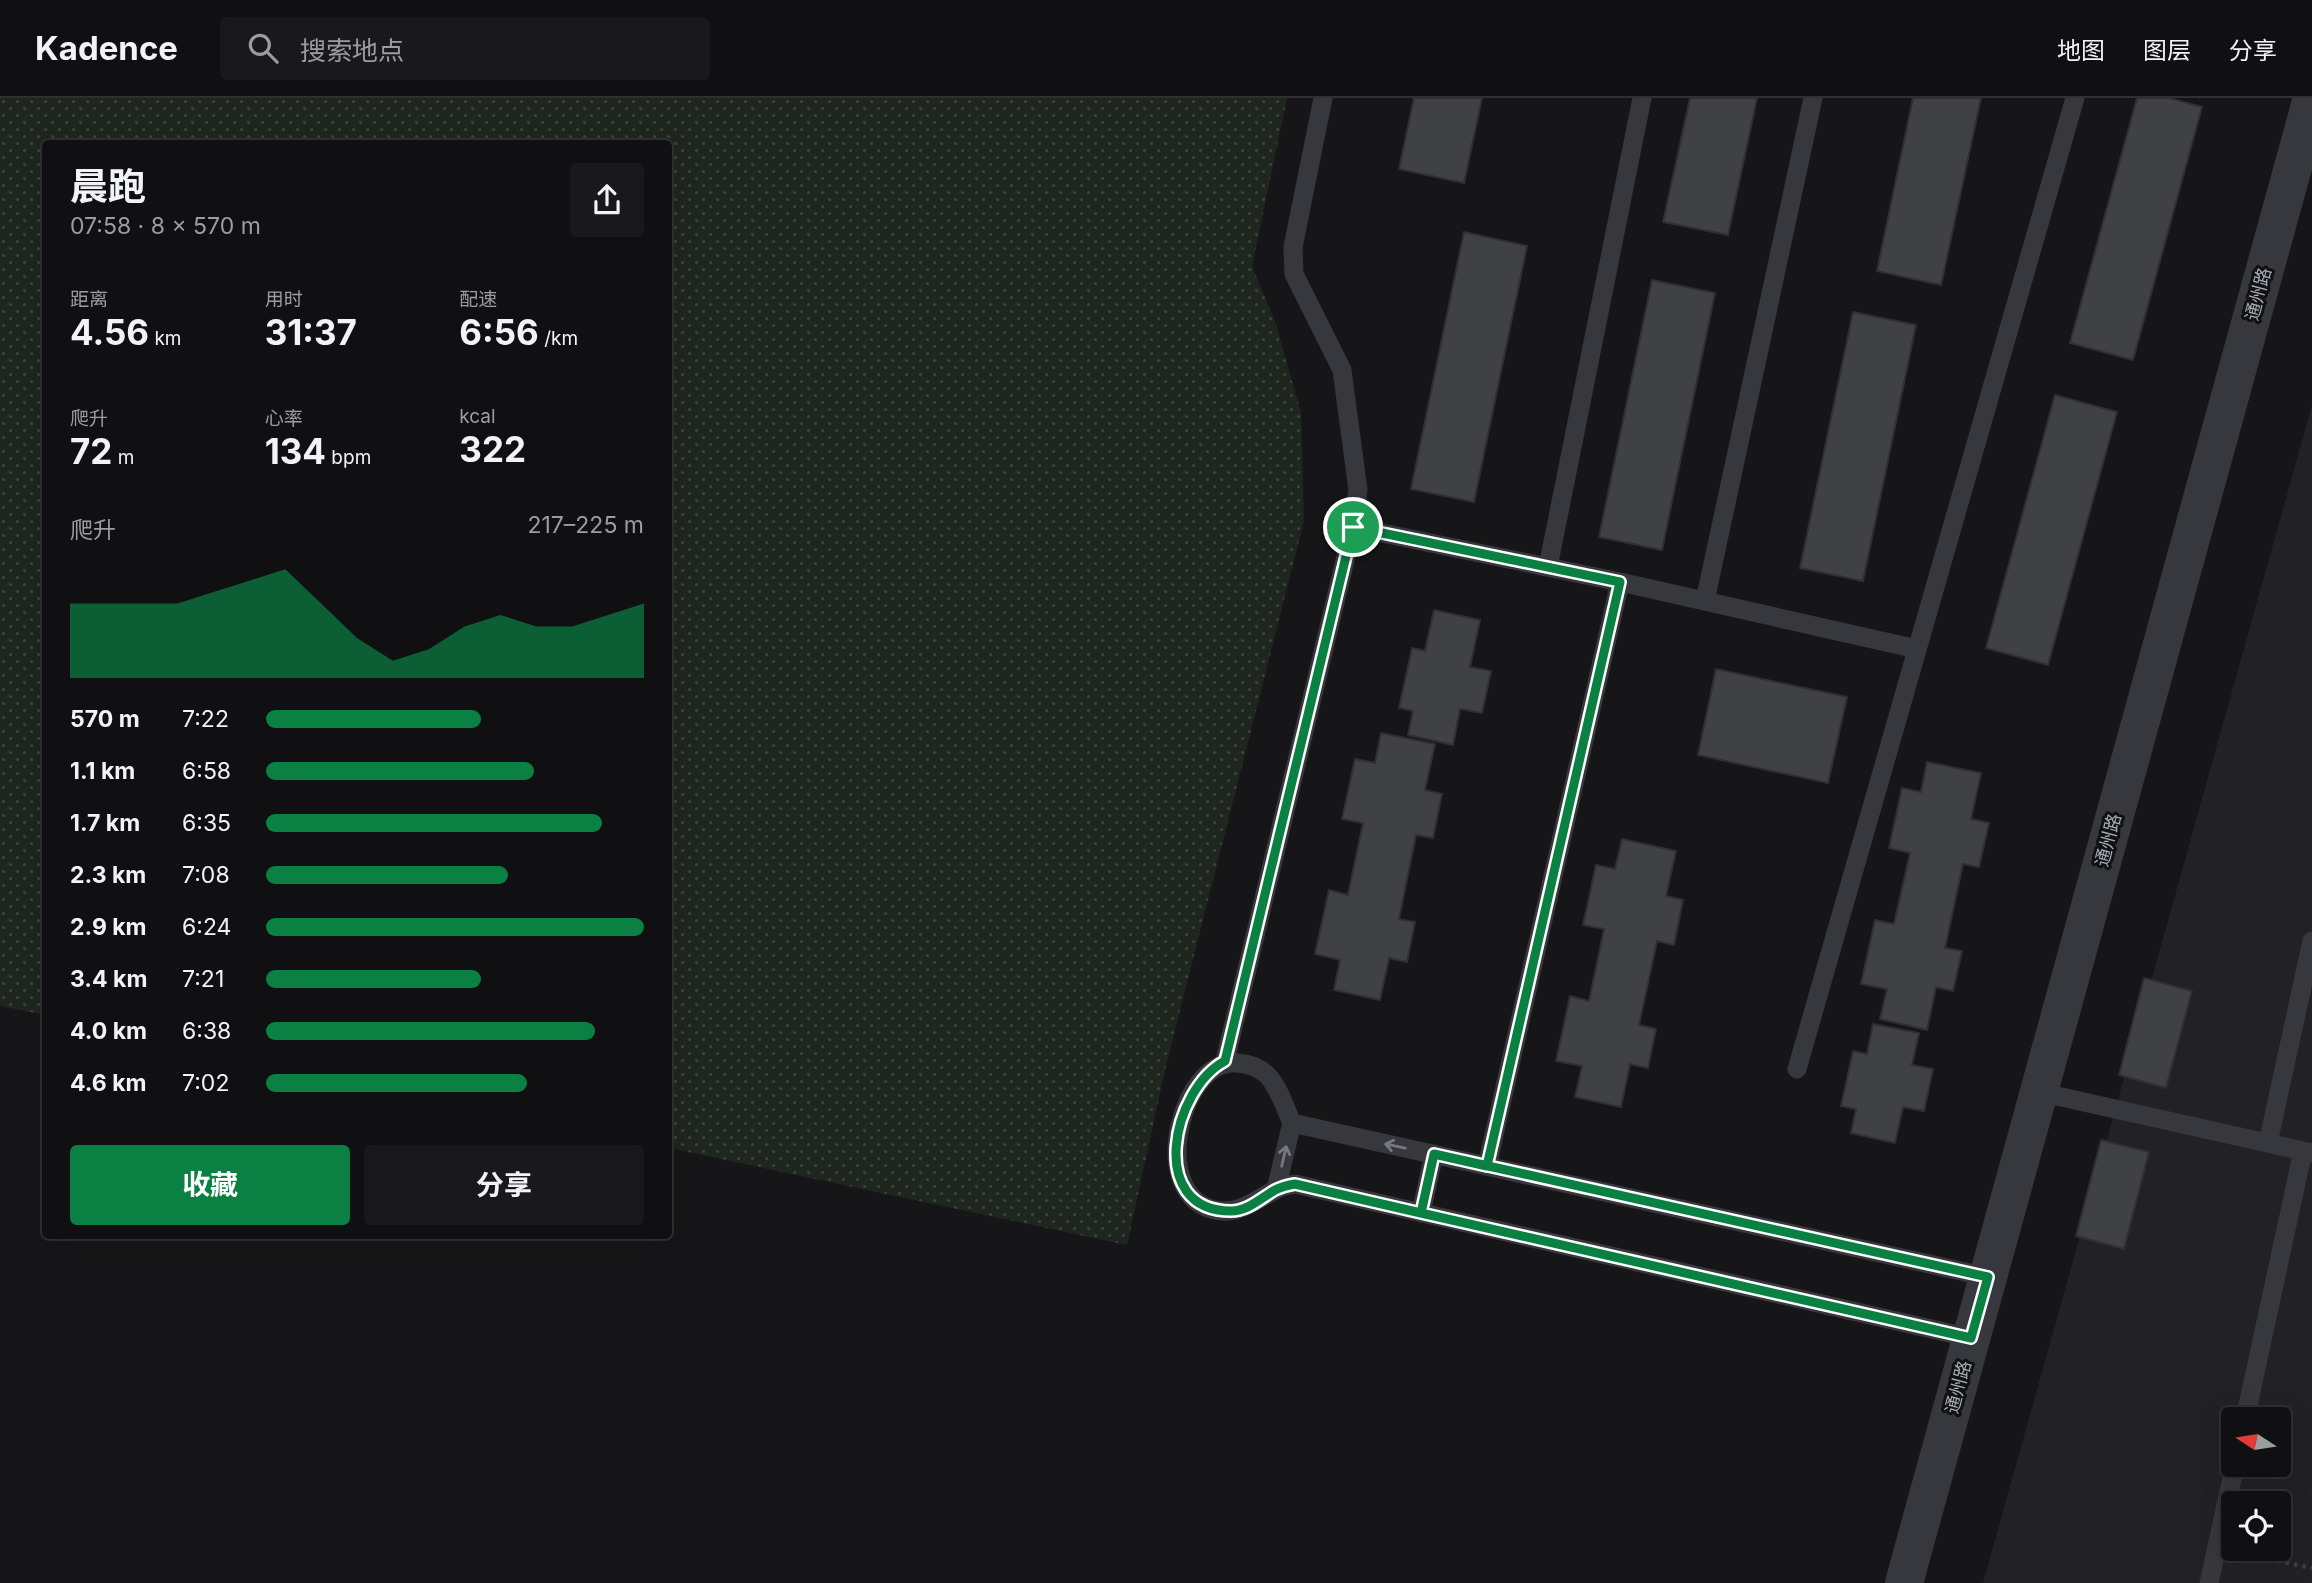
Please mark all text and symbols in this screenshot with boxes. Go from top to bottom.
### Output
search box [220,17,710,80]
text: Kadence [35,28,178,68]
icon: search [244,29,282,67]
text: 搜索地点 [300,35,404,66]
text: 地图 [2057,36,2105,65]
text: 图层 [2143,36,2191,65]
text: 分享 [2229,36,2277,65]
text: 晨跑 [70,163,146,209]
button: share [570,163,644,237]
text: 07:58 · 8 × 570 m [70,212,261,240]
street label: 通州路 [2241,265,2275,323]
text: 距离 [70,288,108,311]
text: 用时 [265,288,303,311]
text: 配速 [459,288,497,311]
text: 4.56 [70,311,149,353]
text: 31:37 [265,311,357,353]
text: 6:56 [459,311,539,353]
text: km [149,327,181,350]
text: /km [539,327,578,350]
text: kcal [459,405,496,428]
text: 爬升 [70,407,108,430]
text: 心率 [265,407,303,430]
text: 322 [459,428,526,470]
text: 72 [70,430,112,472]
text: 134 [265,430,326,472]
text: m [112,446,134,469]
text: bpm [326,446,371,469]
pin [1323,497,1383,557]
icon: arrive [1334,508,1372,546]
text: 217–225 m [527,511,644,539]
text: 爬升 [70,516,116,544]
text: 570 m [70,705,140,733]
text: 7:22 [182,705,229,733]
text: 1.1 km [70,757,135,785]
text: 6:58 [182,757,231,785]
text: 1.7 km [70,809,140,837]
text: 6:35 [182,809,231,837]
street label: 通州路 [2091,811,2125,869]
text: 2.3 km [70,861,146,889]
text: 7:08 [182,861,230,889]
text: 2.9 km [70,913,147,941]
text: 6:24 [182,913,231,941]
text: 3.4 km [70,965,147,993]
text: 7:21 [182,965,224,993]
text: 4.0 km [70,1017,147,1045]
text: 6:38 [182,1017,231,1045]
text: 4.6 km [70,1069,147,1097]
text: 7:02 [182,1069,229,1097]
one-way arrow [1384,1138,1407,1152]
button: 收藏 [70,1145,350,1225]
button: 分享 [364,1145,644,1225]
one-way arrow [1278,1145,1291,1168]
street label: 通州路 [1941,1358,1975,1416]
north arrow [2221,1407,2291,1477]
map controls [2221,1407,2291,1561]
button: locate [2221,1491,2291,1561]

